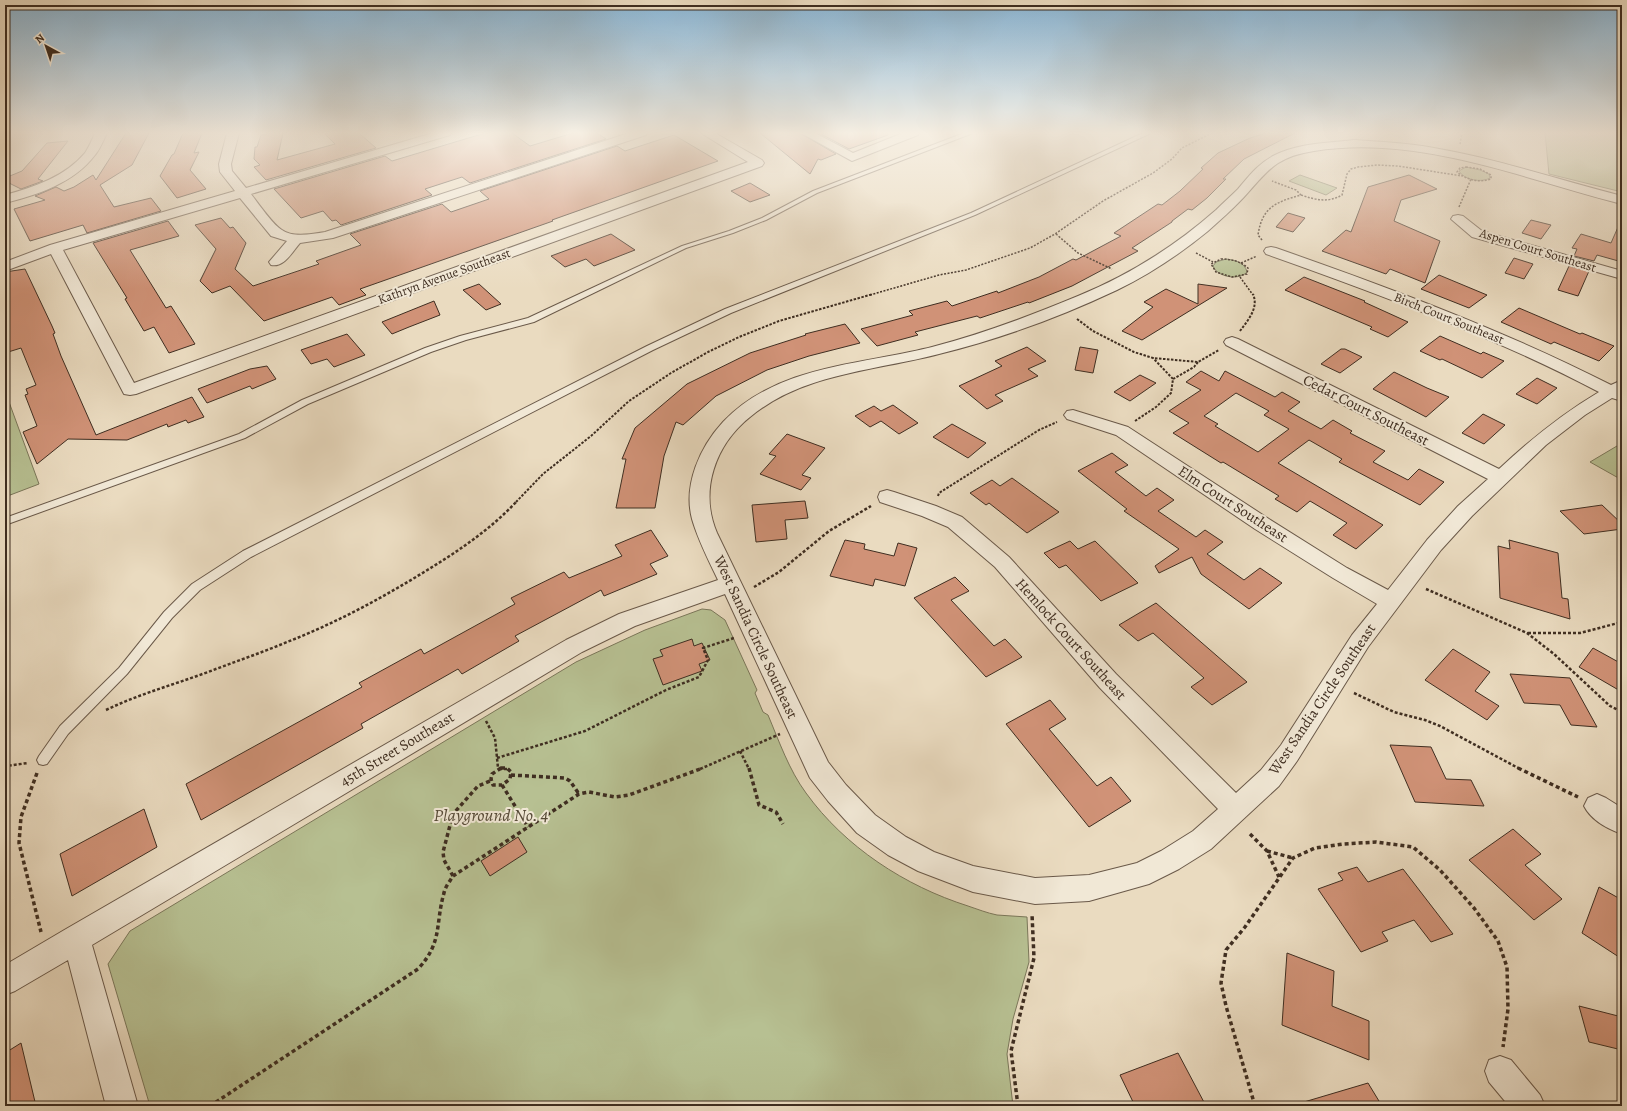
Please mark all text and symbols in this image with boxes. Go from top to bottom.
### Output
north arrow [26,26,66,66]
text: N [32,30,48,47]
street label: Aspen Court Southeast [1477,224,1599,276]
street label: Kathryn Avenue Southeast [375,244,513,308]
street label: Birch Court Southeast [1391,288,1507,348]
street label: Cedar Court Southeast [1300,370,1432,450]
street label: Elm Court Southeast [1174,461,1292,547]
street label: West Sandia Circle Southeast [709,551,803,722]
street label: Hemlock Court Southeast [1011,574,1131,704]
street label: West Sandia Circle Southeast [1263,620,1380,779]
street label: 45th Street Southeast [336,707,458,791]
park label: Playground No. 4 [433,803,549,827]

